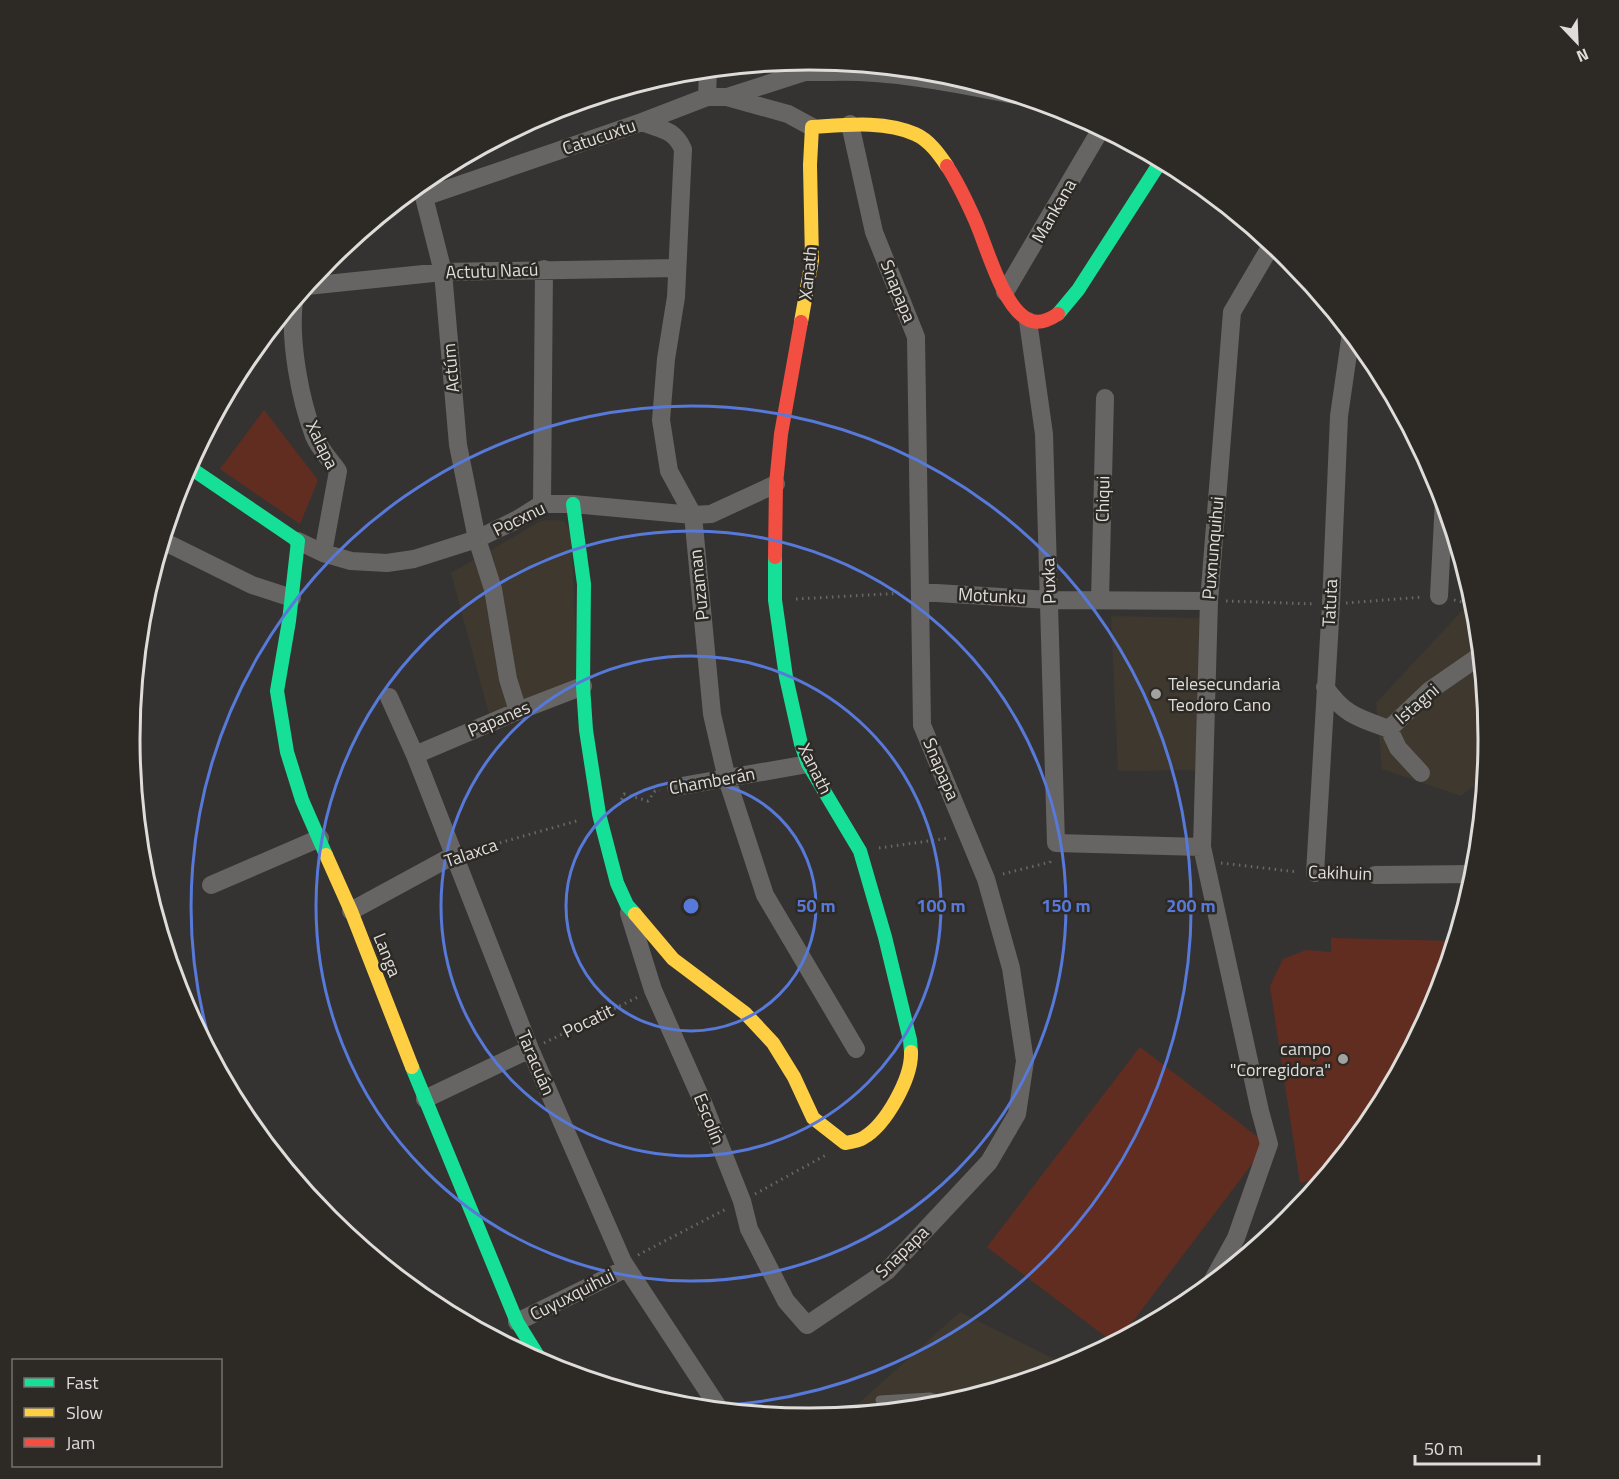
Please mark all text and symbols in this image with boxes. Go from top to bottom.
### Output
north arrow [1547,12,1607,72]
text: N [1573,43,1593,69]
street label: Catucuxtu [558,111,639,162]
street label: Mankana [1024,174,1083,248]
street label: Xanath [791,245,824,301]
street label: Actutu Nacú [445,255,539,286]
street label: Snapapa [874,255,923,326]
street label: Actúm [435,342,466,394]
street label: Xalapa [299,416,346,474]
street label: Chiqui [1089,476,1116,522]
street label: Pocxnu [488,494,550,543]
street label: Puxnunquihui [1195,495,1230,601]
street label: Puzaman [681,548,716,622]
street label: Puxka [1034,558,1063,604]
street label: Tatuta [1315,578,1344,628]
street label: Motunku [957,580,1027,611]
place label: Telesecundaria Teodoro Cano [1168,670,1280,718]
street label: Istagni [1389,677,1445,731]
marker: Telesecundaria Teodoro Cano [1149,687,1163,701]
street label: Papanes [464,693,534,744]
street label: Snapapa [916,733,967,804]
street label: Xanath [792,739,839,799]
street label: Chamberán [667,760,757,801]
street label: Talaxca [441,831,501,874]
street label: Cakihuin [1307,858,1373,887]
text: 50 m [796,892,836,919]
text: 100 m [916,892,966,919]
text: 150 m [1041,892,1091,919]
text: 200 m [1166,892,1216,919]
centre of rings [681,896,701,916]
street label: Langa [366,929,409,981]
street label: Pocatit [558,996,618,1044]
street label: Taracuán [511,1026,562,1099]
place label: campo "Corregidora" [1230,1035,1331,1083]
marker: campo "Corregidora" [1336,1052,1350,1066]
street label: Escolín [687,1089,732,1149]
street label: Snapapa [869,1219,935,1284]
street label: Cuyuxquihui [525,1262,619,1327]
legend [12,1359,222,1467]
text: Fast [66,1369,99,1396]
text: Slow [66,1399,103,1426]
scale bar [1415,1428,1540,1466]
text: Jam [66,1429,95,1456]
text: 50 m [1424,1435,1463,1462]

